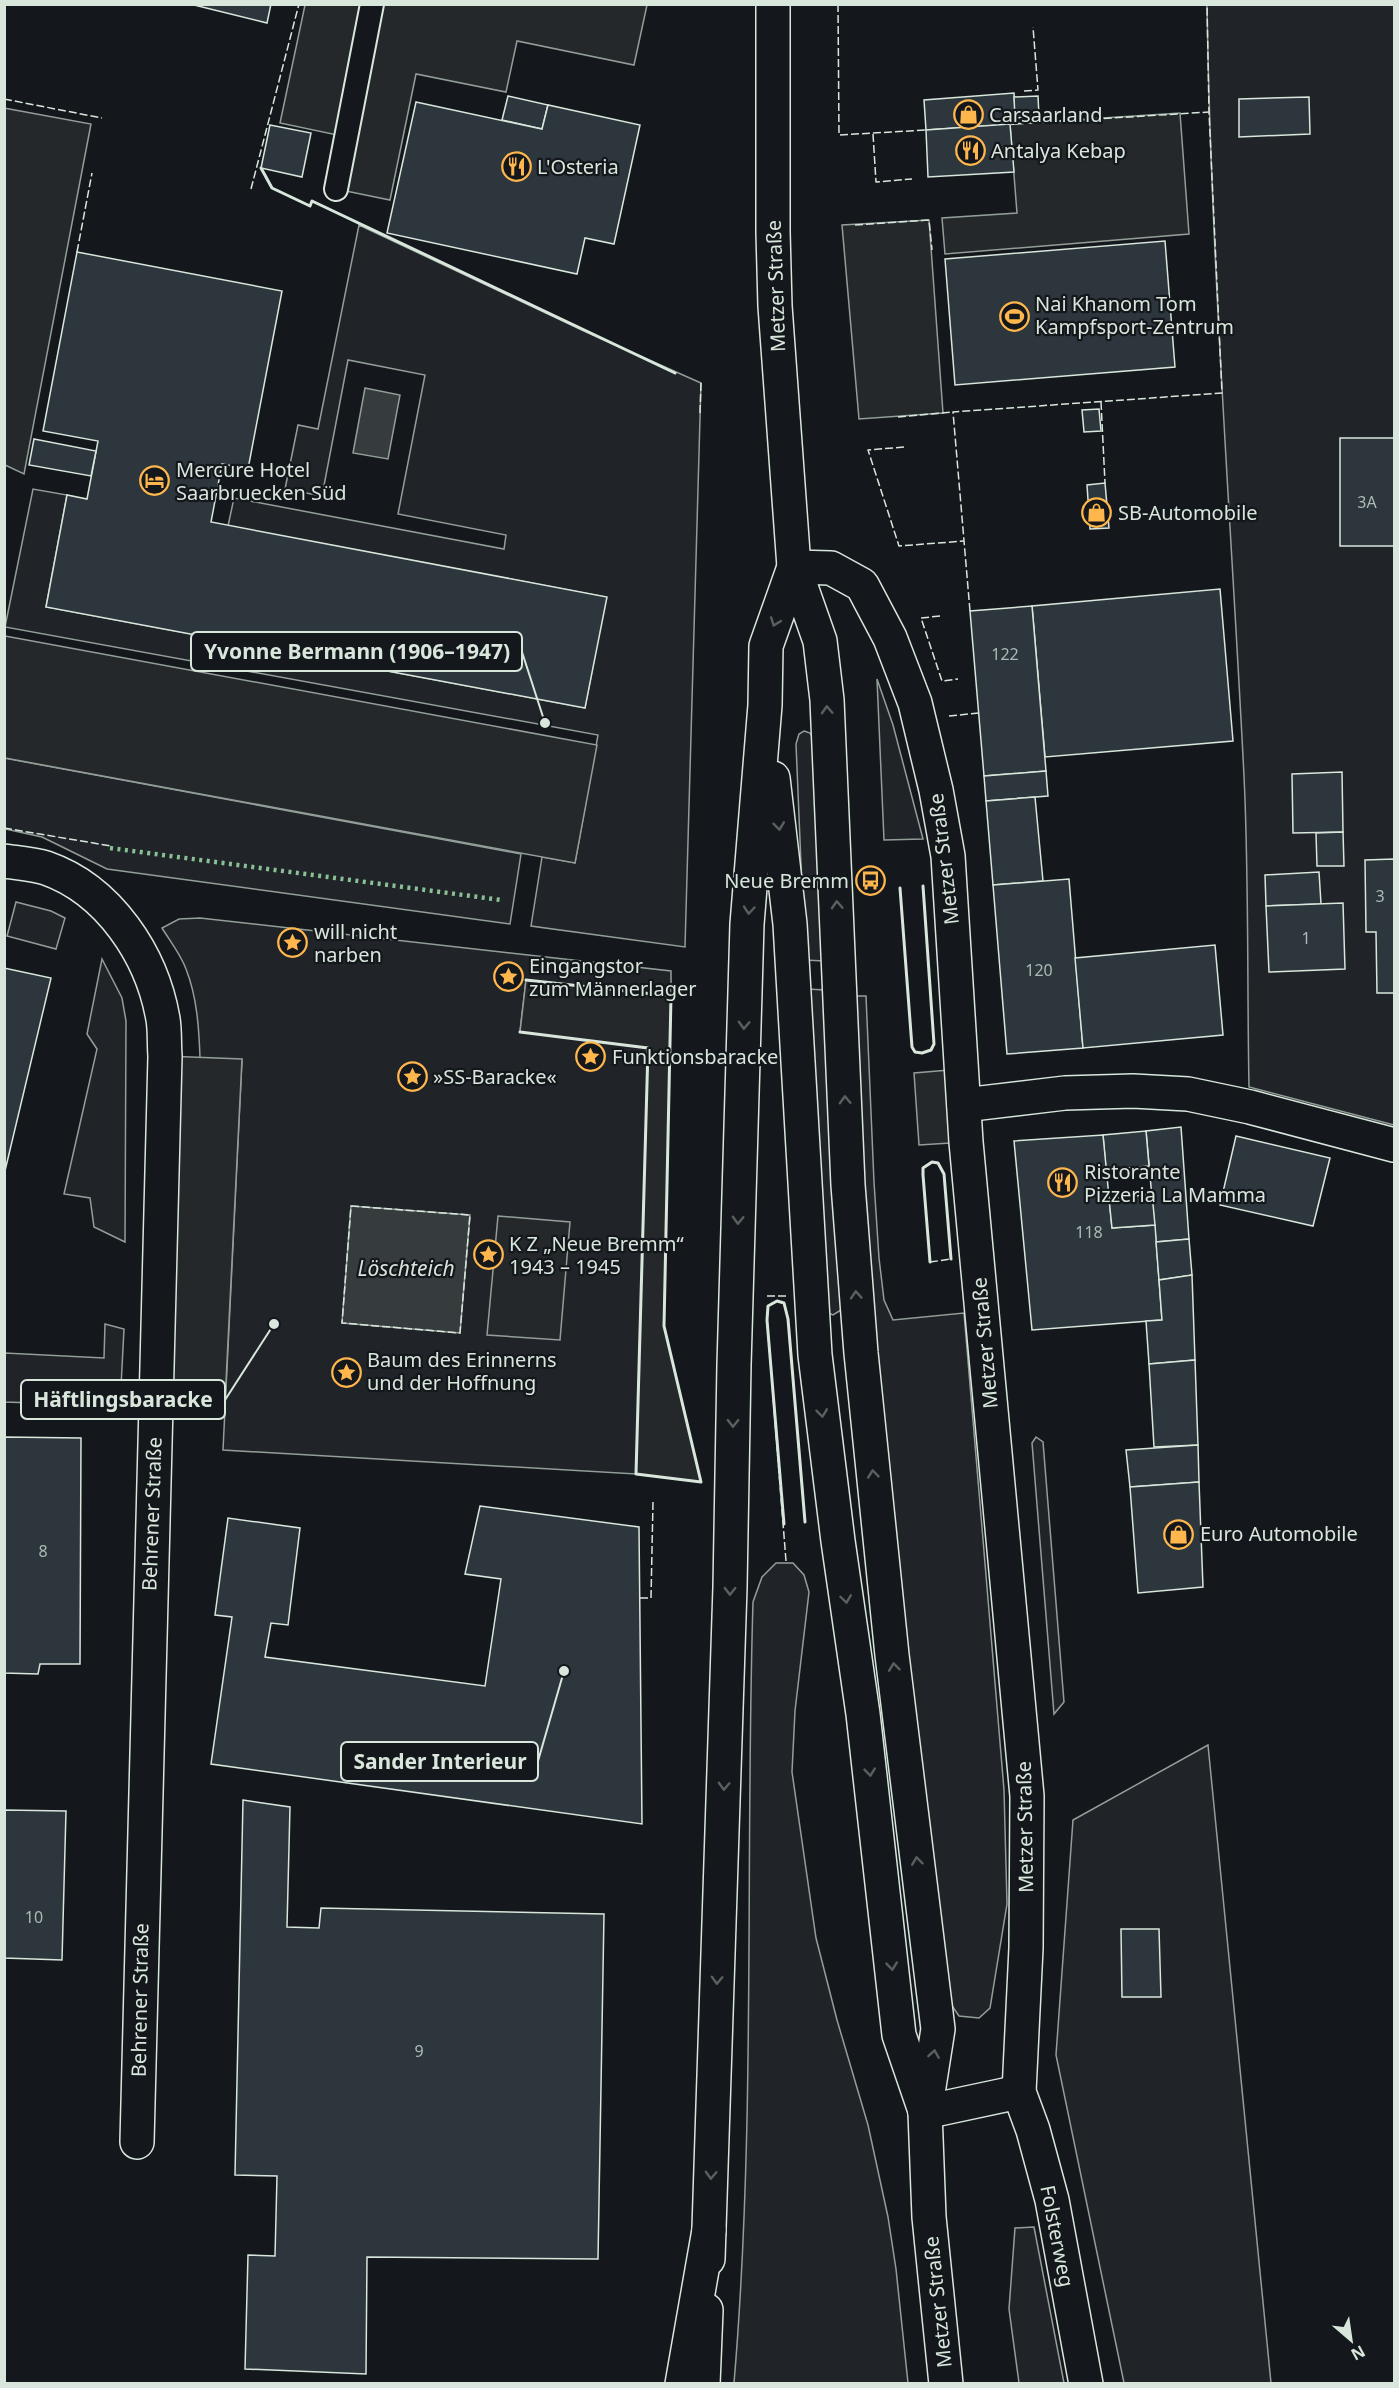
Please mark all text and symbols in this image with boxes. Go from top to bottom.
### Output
shop icon: Carsaarland [952,99,984,131]
place label: Carsaarland [989,101,1102,128]
restaurant icon: Antalya Kebap [954,135,986,167]
place label: Antalya Kebap [991,137,1126,164]
restaurant icon: L'Osteria [500,151,532,183]
place label: L'Osteria [537,153,619,180]
street label: Metzer Straße [760,220,791,352]
place label: Nai Khanom Tom Kampfsport-Zentrum [1035,290,1234,340]
sports icon: Nai Khanom Tom Kampfsport-Zentrum [998,300,1030,332]
place label: Mercure Hotel Saarbruecken Süd [176,456,347,506]
hotel icon: Mercure Hotel Saarbruecken Süd [139,465,171,497]
house number: 3A [1357,491,1377,513]
shop icon: SB-Automobile [1081,497,1113,529]
place label: SB-Automobile [1118,499,1258,526]
one-way arrow [769,616,782,627]
callout: Yvonne Bermann (1906–1947) [191,632,522,671]
text: Yvonne Bermann (1906–1947) [204,637,510,665]
house number: 122 [991,643,1019,665]
one-way arrow [821,706,834,715]
street label: Metzer Straße [922,792,965,926]
one-way arrow [772,821,785,830]
bus stop icon: Neue Bremm [854,865,886,897]
place label: Neue Bremm [724,867,849,894]
house number: 3 [1375,885,1385,907]
one-way arrow [830,901,843,910]
one-way arrow [742,905,755,914]
place label: will nicht narben [314,918,397,968]
place icon: will nicht narben [277,927,309,959]
house number: 1 [1301,927,1311,949]
place label: Eingangstor zum Männerlager [529,952,697,1002]
house number: 120 [1025,959,1053,981]
place icon: Eingangstor zum Männerlager [492,961,524,993]
one-way arrow [738,1020,750,1029]
place icon: Funktionsbaracke [575,1041,607,1073]
place label: Funktionsbaracke [612,1043,778,1070]
place icon: »SS-Baracke« [396,1061,428,1093]
place label: »SS-Baracke« [433,1063,557,1090]
one-way arrow [838,1095,851,1104]
place label: Ristorante Pizzeria La Mamma [1084,1158,1266,1208]
restaurant icon: Ristorante Pizzeria La Mamma [1047,1167,1079,1199]
one-way arrow [732,1215,745,1224]
house number: 118 [1075,1221,1103,1243]
place label: K Z „Neue Bremm“ 1943 – 1945 [509,1230,684,1280]
place icon: K Z „Neue Bremm“ 1943 – 1945 [472,1239,504,1271]
water label: Löschteich [357,1254,455,1282]
street label: Metzer Straße [965,1276,1004,1410]
one-way arrow [850,1290,863,1299]
place label: Baum des Erinnerns und der Hoffnung [367,1346,557,1396]
place icon: Baum des Erinnerns und der Hoffnung [330,1356,362,1388]
callout: Häftlingsbaracke [21,1380,225,1419]
text: Häftlingsbaracke [33,1385,213,1413]
one-way arrow [815,1408,828,1417]
one-way arrow [727,1419,739,1428]
street label: Behrener Straße [135,1437,168,1591]
one-way arrow [867,1469,880,1478]
shop icon: Euro Automobile [1163,1518,1195,1550]
place label: Euro Automobile [1200,1520,1358,1547]
house number: 8 [38,1540,48,1562]
one-way arrow [724,1586,737,1595]
one-way arrow [840,1594,852,1603]
one-way arrow [888,1663,900,1672]
callout: Sander Interieur [341,1742,538,1781]
text: Sander Interieur [353,1747,527,1775]
street label: Metzer Straße [1010,1761,1039,1893]
one-way arrow [863,1768,876,1777]
one-way arrow [718,1781,730,1790]
one-way arrow [912,1856,924,1866]
house number: 10 [25,1906,43,1928]
street label: Behrener Straße [125,1923,154,2077]
one-way arrow [885,1962,897,1971]
one-way arrow [711,1976,724,1985]
house number: 9 [414,2040,424,2062]
one-way arrow [928,2050,940,2059]
one-way arrow [705,2171,717,2180]
street label: Folsterweg [1034,2183,1081,2289]
street label: Metzer Straße [917,2235,958,2369]
north arrow [1321,2310,1381,2370]
text: N [1347,2340,1369,2366]

